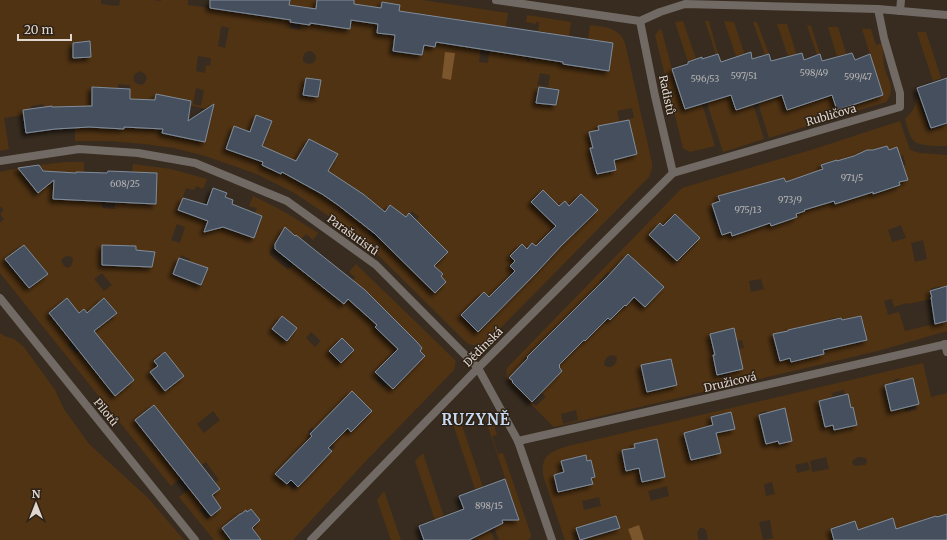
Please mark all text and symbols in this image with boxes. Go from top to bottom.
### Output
scale bar [18,16,71,42]
text: 20 m [24,22,53,37]
house number: 598/49 [800,67,828,78]
house number: 597/51 [731,70,757,81]
house number: 599/47 [844,71,872,82]
house number: 596/53 [691,73,719,84]
street label: Radistů [656,74,678,116]
street label: Rubličova [804,101,858,129]
house number: 971/5 [841,172,863,183]
house number: 608/25 [110,178,140,189]
house number: 973/9 [778,194,802,205]
house number: 975/13 [734,204,762,215]
street label: Parašutistů [325,212,382,258]
street label: Dědinská [460,324,506,370]
street label: Družicová [702,369,758,395]
street label: Pilotů [91,395,121,429]
district label: RUZYNĚ [441,409,511,429]
north arrow [16,484,56,524]
text: N [32,487,41,501]
house number: 898/15 [475,500,503,511]

